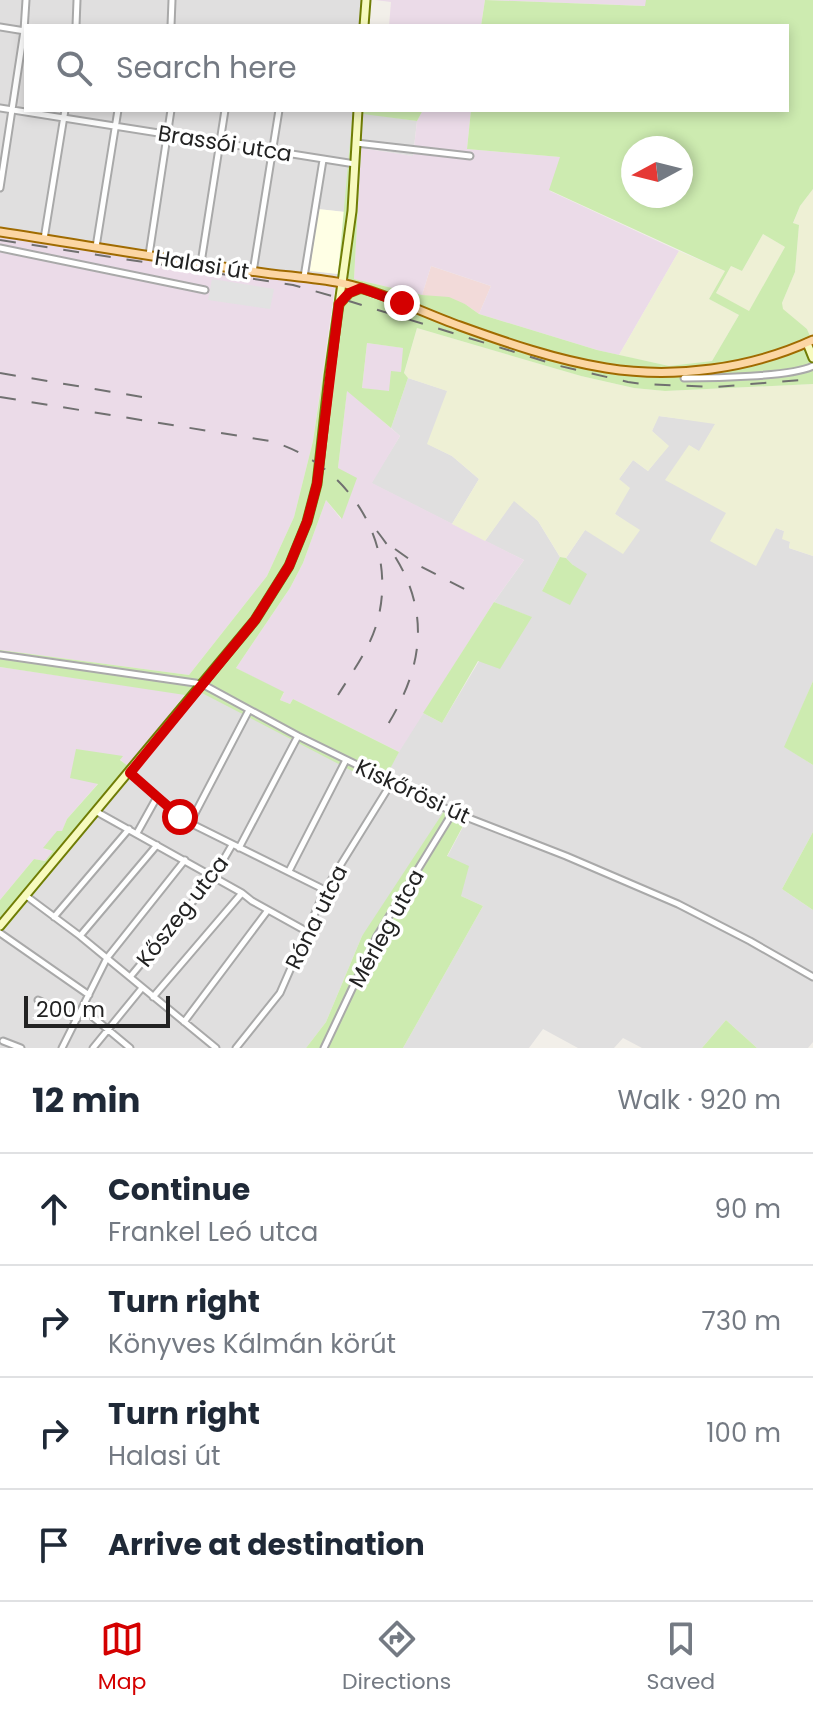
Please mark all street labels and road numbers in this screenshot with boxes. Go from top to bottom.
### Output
street label: Brassói utca [156,118,294,169]
street label: Halasi út [152,242,251,287]
street label: Kiskőrösi út [351,751,475,831]
street label: Kőszeg utca [129,849,236,973]
street label: Róna utca [278,860,355,975]
street label: Mérleg utca [341,863,432,993]

